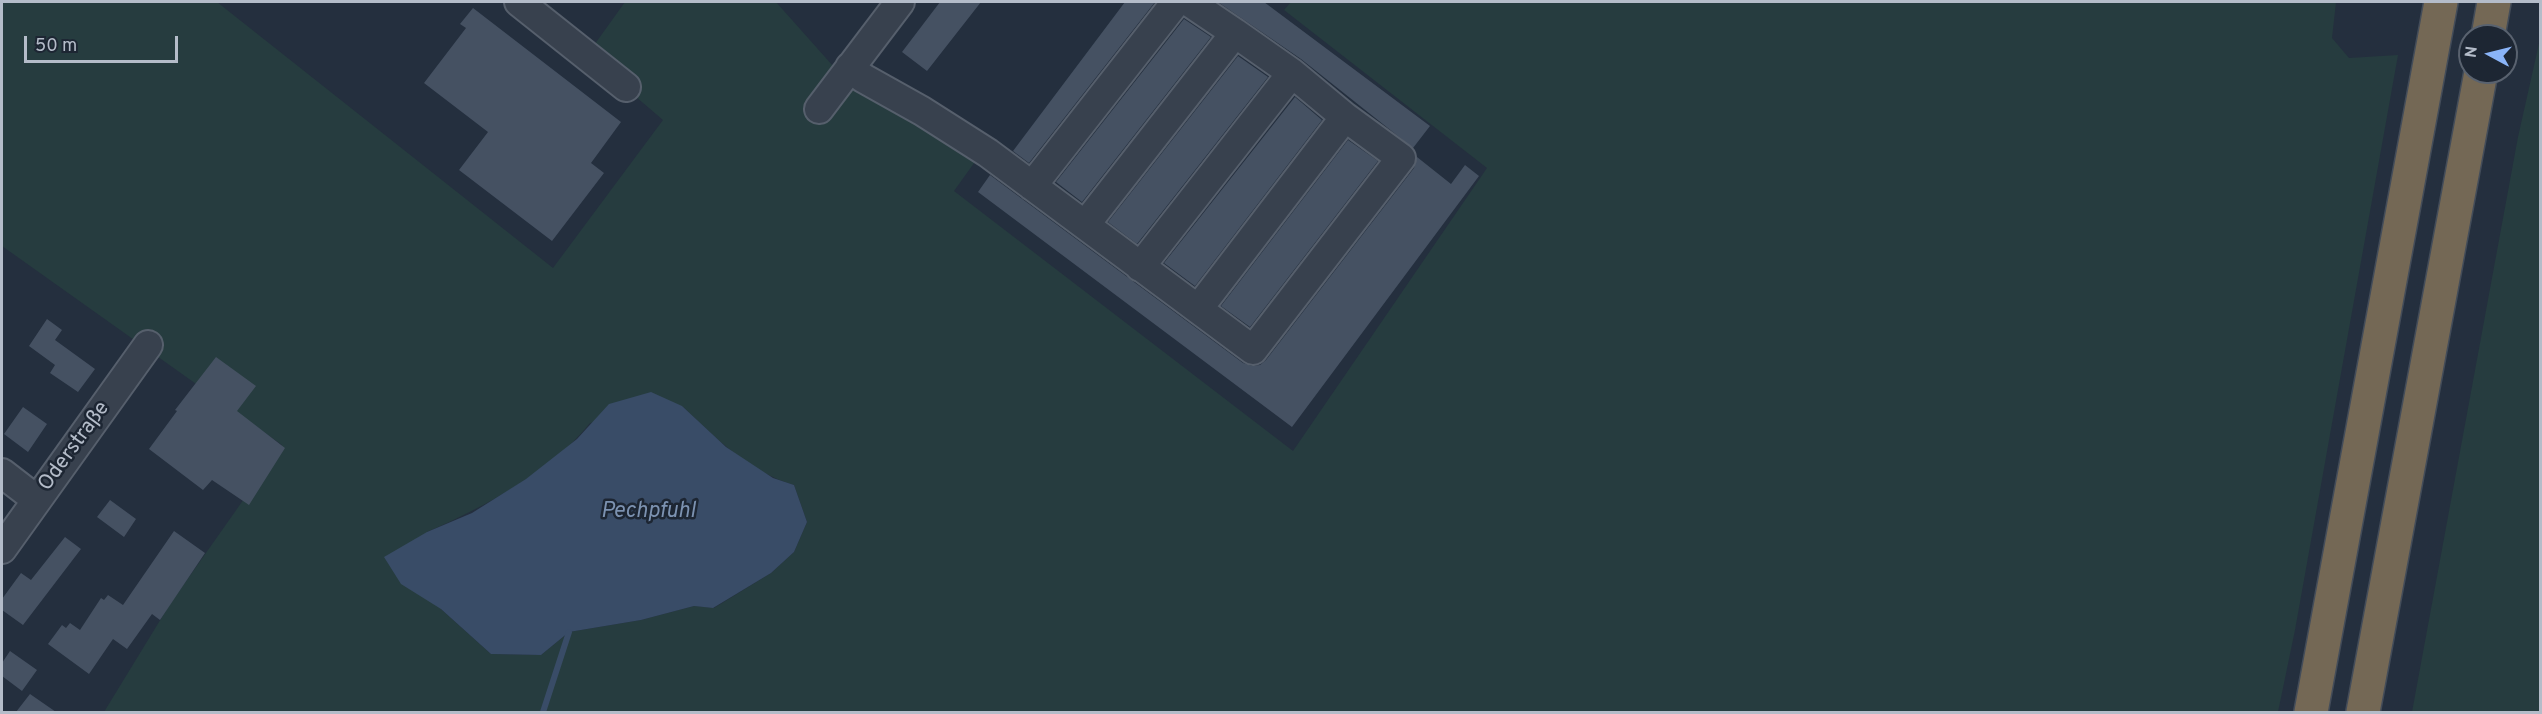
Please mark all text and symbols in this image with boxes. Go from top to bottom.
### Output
scale bar [27,24,182,62]
north arrow [2458,24,2518,84]
text: 50 m [35,35,77,58]
text: N [2461,45,2483,59]
street label: Oderstraße [34,397,116,497]
water label: Pechpfuhl [601,500,695,526]

